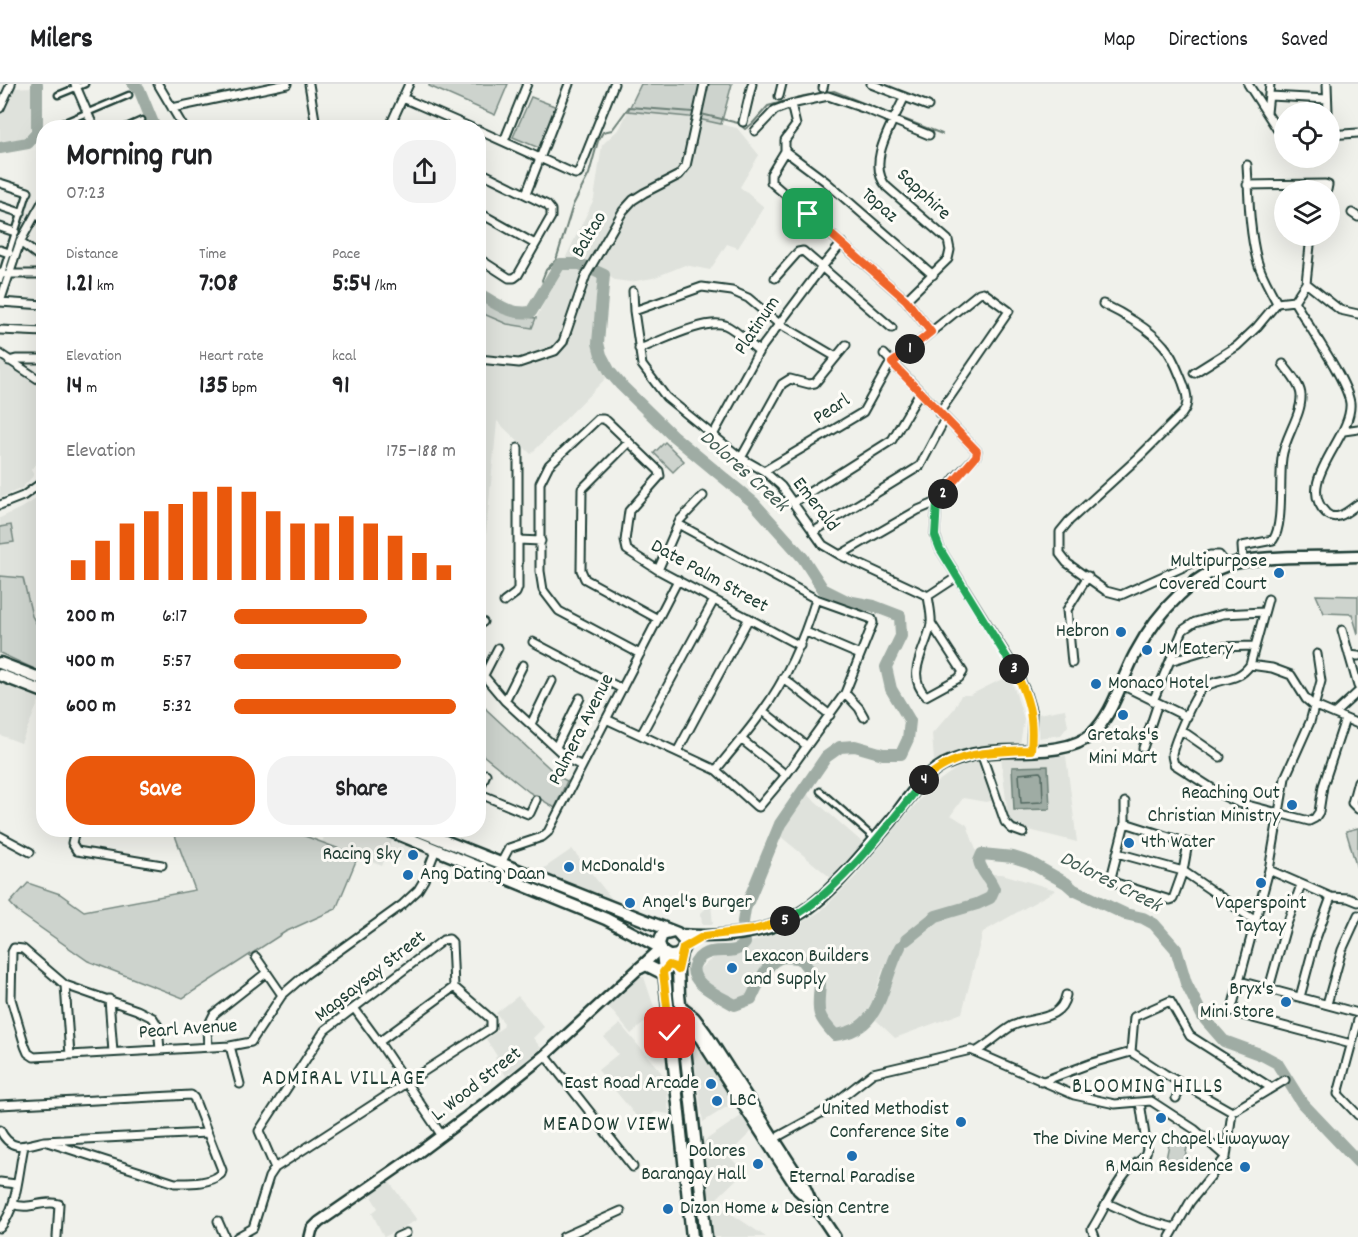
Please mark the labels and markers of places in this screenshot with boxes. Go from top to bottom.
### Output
pin [782,188,833,239]
pin: 1 [895,334,925,364]
pin: 2 [928,479,958,509]
place label: Multipurpose Covered Court [1159,548,1267,599]
marker: Multipurpose Covered Court [1272,566,1286,580]
place label: Hebron [1056,618,1109,646]
marker: Hebron [1114,625,1128,639]
place label: JM Eatery [1159,636,1234,664]
marker: JM Eatery [1140,643,1154,657]
pin: 3 [999,654,1029,684]
place label: Monaco Hotel [1108,670,1209,698]
marker: Monaco Hotel [1089,677,1103,691]
marker: Gretaks's Mini Mart [1116,708,1130,722]
place label: Gretaks's Mini Mart [1087,722,1159,773]
pin: 4 [909,765,939,795]
place label: Reaching Out Christian Ministry [1148,780,1281,831]
marker: Reaching Out Christian Ministry [1285,798,1299,812]
place label: 4th Water [1141,829,1215,857]
marker: 4th Water [1122,836,1136,850]
place label: Racing Sky [322,841,402,869]
marker: Racing Sky [406,848,420,862]
place label: McDonald's [581,853,665,881]
marker: McDonald's [562,860,576,874]
place label: Ang Dating Daan [420,861,545,889]
marker: Ang Dating Daan [401,868,415,882]
marker: Vaperspoint Taytay [1254,876,1268,890]
place label: Angel's Burger [642,889,752,917]
place label: Vaperspoint Taytay [1215,890,1307,941]
marker: Angel's Burger [623,896,637,910]
pin: 5 [770,906,800,936]
place label: Lexacon Builders and Supply [744,943,869,994]
marker: Lexacon Builders and Supply [725,961,739,975]
place label: Bryx's Mini Store [1200,976,1274,1027]
marker: Bryx's Mini Store [1279,995,1293,1009]
pin [644,1007,695,1058]
place label: East Road Arcade [564,1070,699,1098]
marker: East Road Arcade [704,1077,718,1091]
place label: LBC [729,1087,757,1115]
marker: LBC [710,1094,724,1108]
place label: United Methodist Conference Site [822,1096,949,1147]
marker: The Divine Mercy Chapel Liwayway [1154,1111,1168,1125]
marker: United Methodist Conference Site [954,1115,968,1129]
place label: The Divine Mercy Chapel Liwayway [1033,1126,1290,1154]
place label: Dolores Barangay Hall [641,1138,746,1189]
marker: Eternal Paradise [845,1149,859,1163]
place label: R Main Residence [1105,1153,1233,1181]
marker: Dolores Barangay Hall [751,1157,765,1171]
marker: R Main Residence [1238,1160,1252,1174]
place label: Eternal Paradise [789,1164,915,1192]
place label: Dizon Home & Design Centre [680,1195,889,1223]
marker: Dizon Home & Design Centre [661,1202,675,1216]

